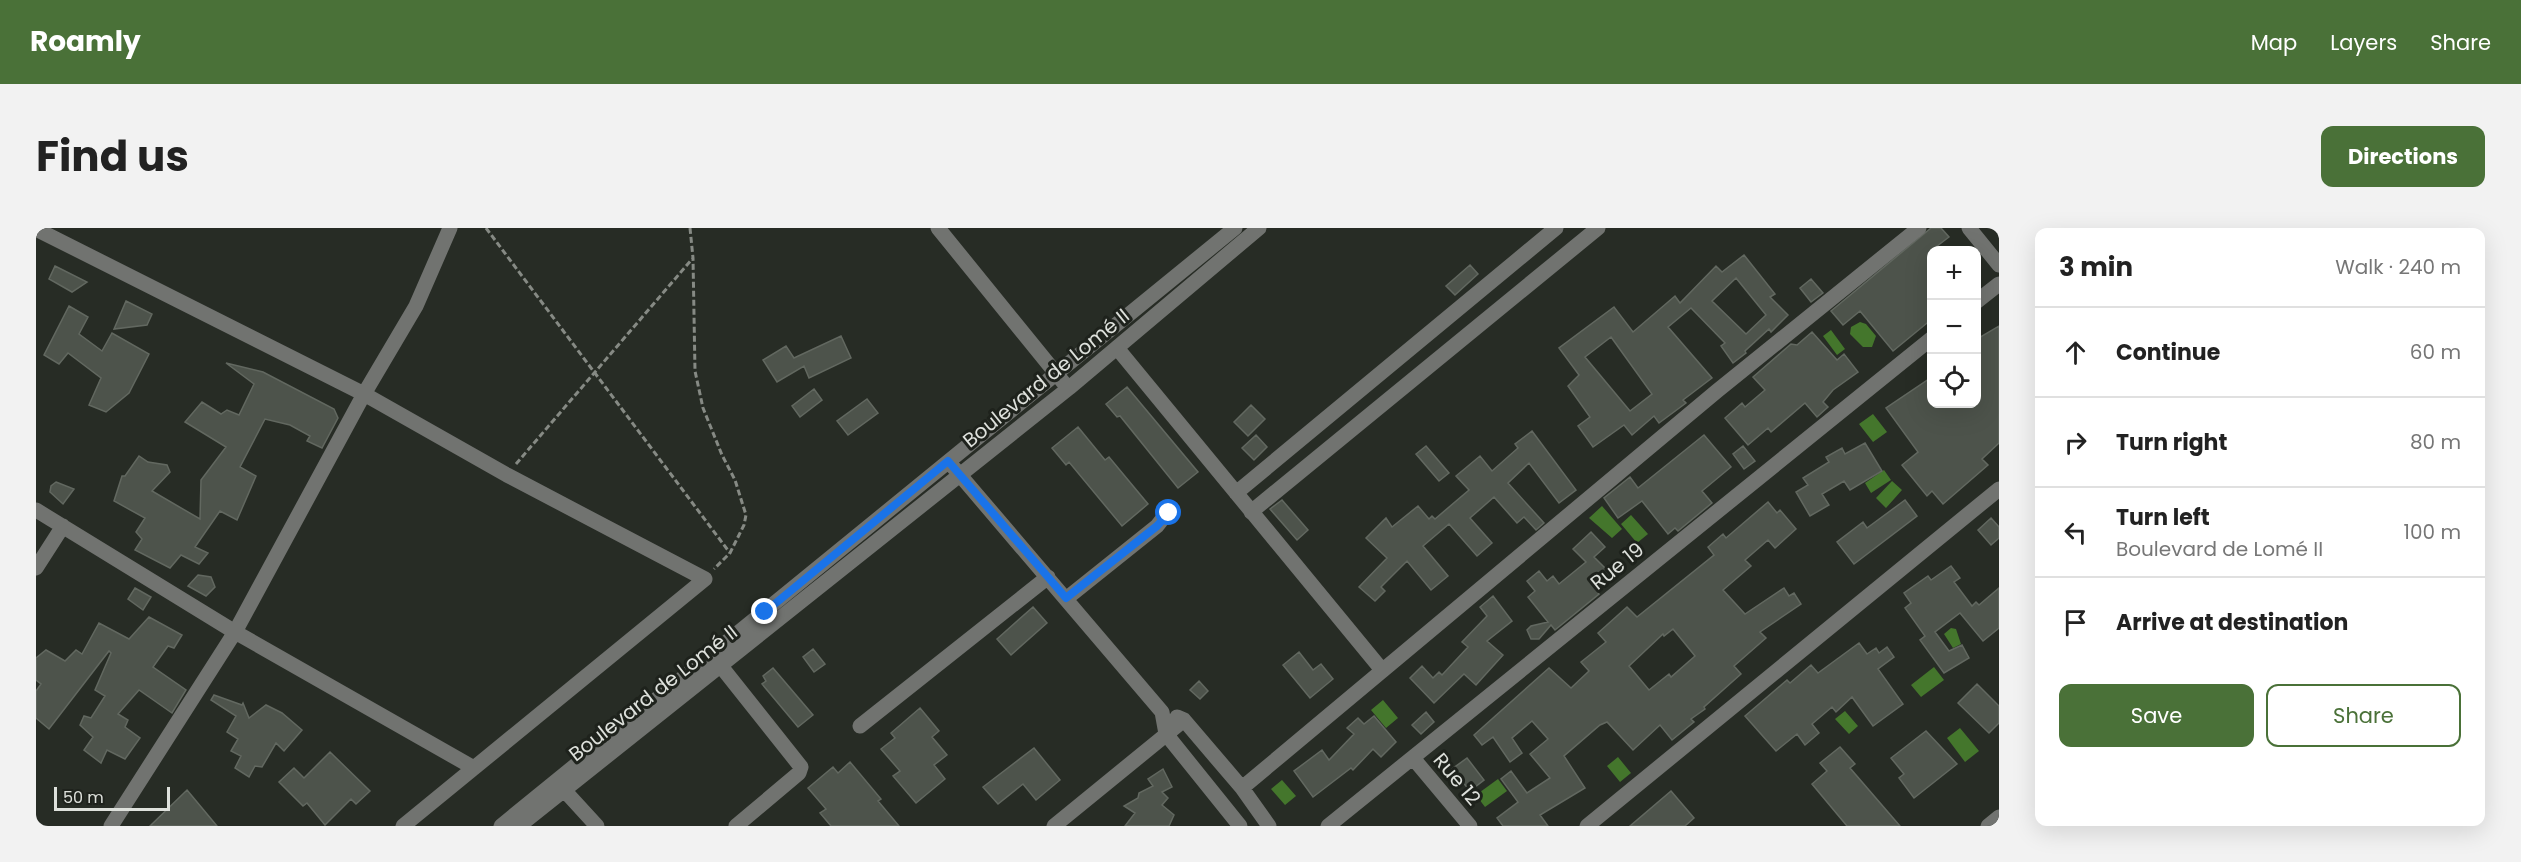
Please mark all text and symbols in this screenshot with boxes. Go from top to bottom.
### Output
text: Roamly [30,22,141,61]
text: Map [2251,28,2297,57]
text: Layers [2330,28,2397,57]
text: Share [2430,28,2491,57]
button: Directions [2321,126,2485,187]
text: Find us [36,127,189,186]
map controls [1927,246,1981,408]
button: + [1927,246,1981,300]
text: 3 min [2059,249,2133,285]
text: Walk · 240 m [2335,253,2461,281]
button: − [1927,300,1981,354]
street label: Boulevard de Lomé II [957,302,1135,454]
icon: ahead [2059,336,2092,369]
text: Continue [2116,337,2220,368]
text: 60 m [2410,338,2461,366]
button: locate [1927,354,1981,408]
icon: right [2059,426,2092,459]
text: Turn right [2116,427,2227,458]
text: 80 m [2410,428,2461,456]
route start [1155,499,1181,525]
text: Turn left [2116,502,2210,533]
icon: left [2059,516,2092,549]
text: 100 m [2404,518,2461,546]
text: Boulevard de Lomé II [2116,535,2323,563]
street label: Rue 19 [1584,536,1650,596]
route end [751,598,777,624]
icon: arrive [2059,606,2092,639]
text: Arrive at destination [2116,607,2348,638]
street label: Boulevard de Lomé II [563,618,743,768]
button: Save [2059,684,2254,747]
button: Share [2266,684,2461,747]
street label: Rue 12 [1427,747,1487,811]
scale bar [54,784,170,812]
text: 50 m [63,786,104,809]

